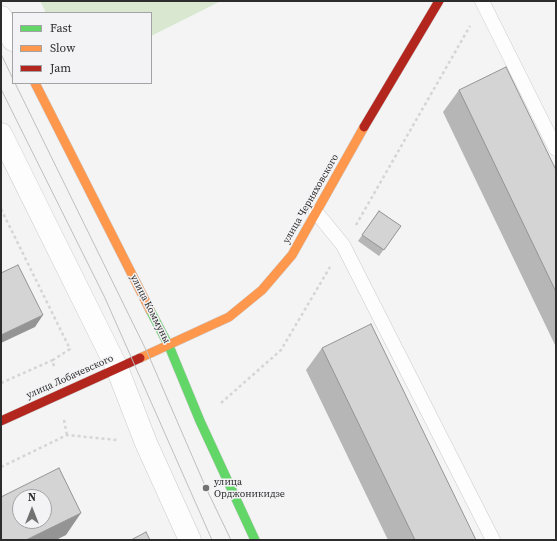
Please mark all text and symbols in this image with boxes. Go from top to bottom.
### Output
legend [12,12,152,84]
text: Fast [50,20,72,36]
text: Slow [50,40,75,56]
text: Jam [50,60,71,76]
street label: улица Черняховского [281,152,341,246]
street label: улица Коммуны [127,273,173,345]
street label: улица Лобачевского [24,352,116,402]
place label: улица Орджоникидзе [214,476,285,500]
marker: улица Орджоникидзе [201,483,211,493]
north arrow [12,489,52,529]
text: N [28,490,36,505]

